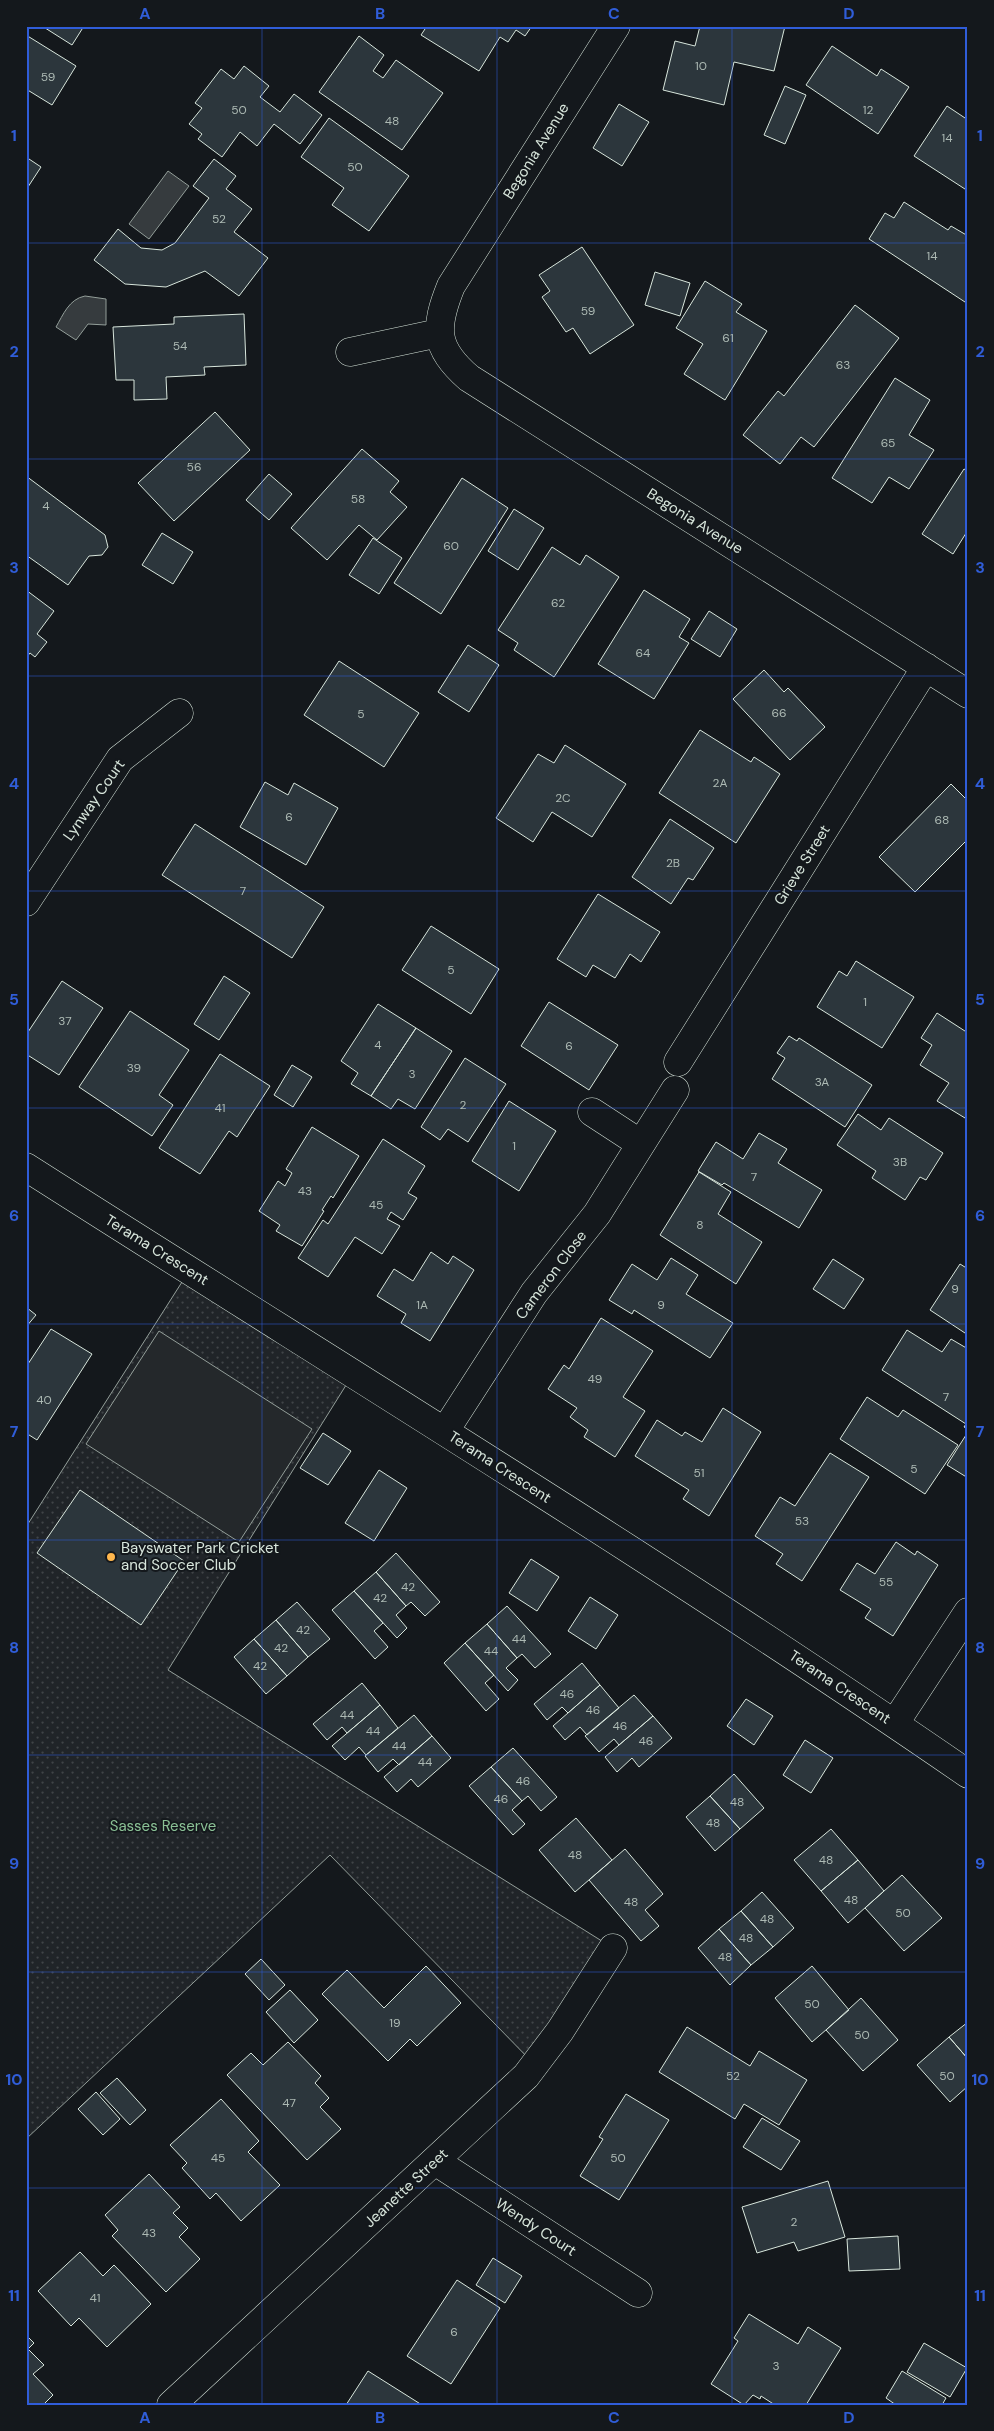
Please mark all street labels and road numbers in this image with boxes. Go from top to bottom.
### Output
street label: Begonia Avenue [498,99,574,203]
street label: Begonia Avenue [643,483,747,559]
street label: Lynway Court [59,755,130,845]
street label: Grieve Street [769,821,835,909]
street label: Terama Crescent [101,1210,213,1290]
street label: Cameron Close [511,1226,591,1324]
street label: Terama Crescent [445,1426,555,1508]
street label: Terama Crescent [785,1646,895,1728]
street label: Jeanette Street [360,2144,452,2232]
street label: Wendy Court [492,2193,580,2261]

